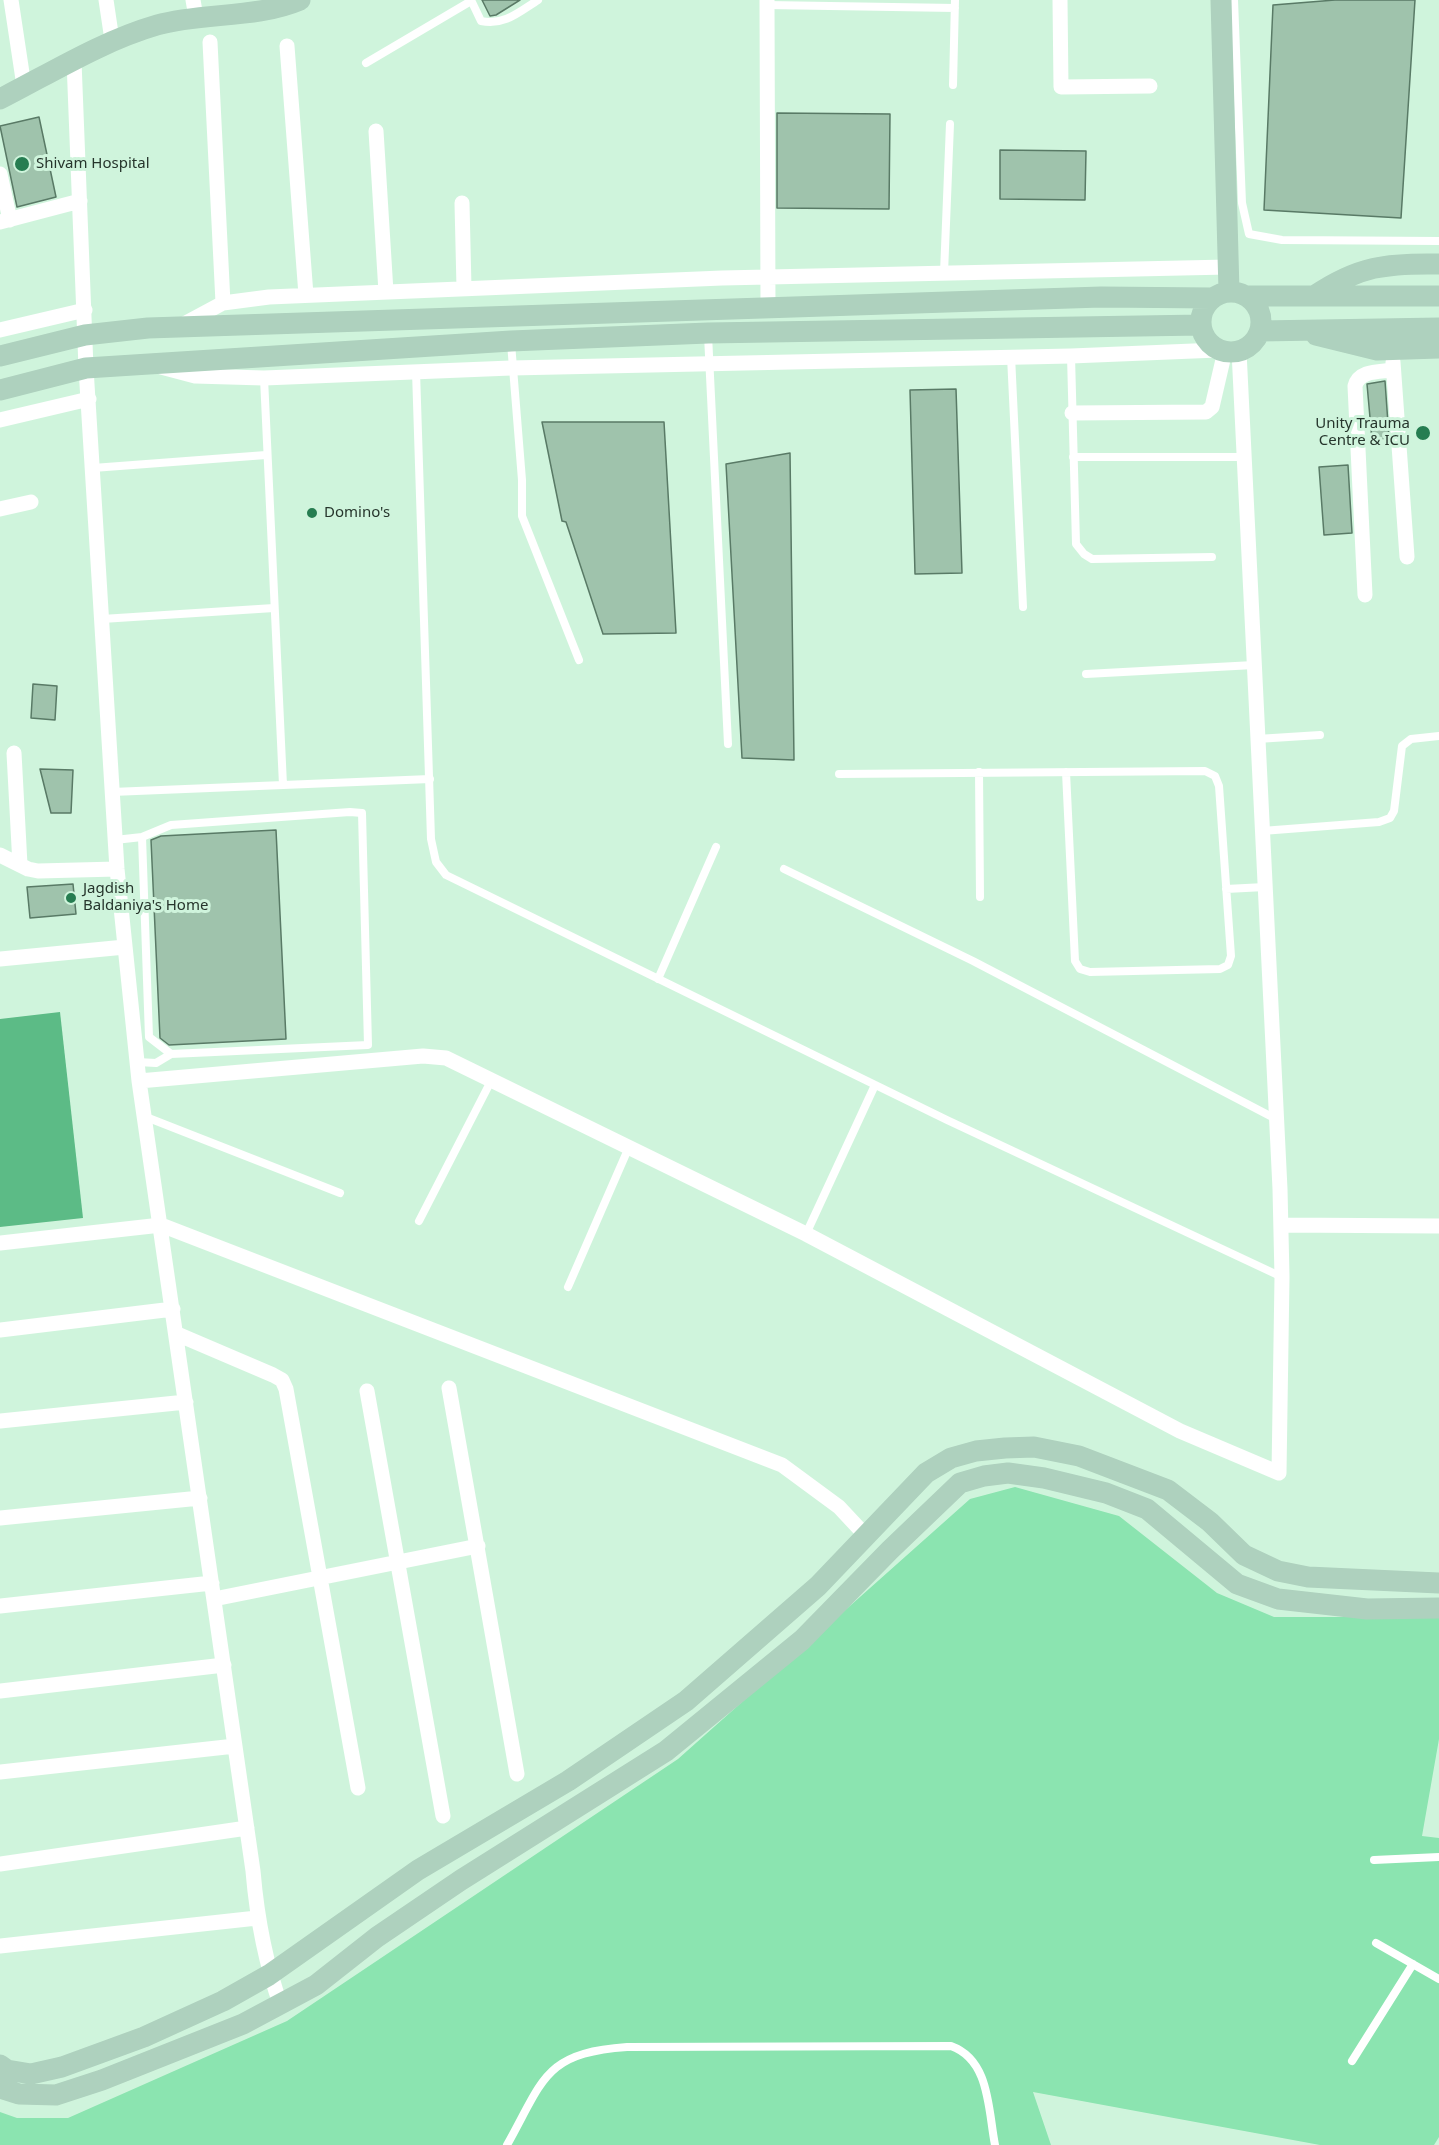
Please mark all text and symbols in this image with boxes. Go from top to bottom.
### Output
marker: Shivam Hospital [13,155,31,173]
place label: Shivam Hospital [36,155,150,173]
place label: Unity Trauma Centre & ICU [1315,415,1410,450]
marker: Unity Trauma Centre & ICU [1414,424,1432,442]
place label: Domino's [324,504,390,522]
marker: Domino's [305,506,319,520]
place label: Jagdish Baldaniya's Home [83,880,208,915]
marker: Jagdish Baldaniya's Home [64,891,78,905]

